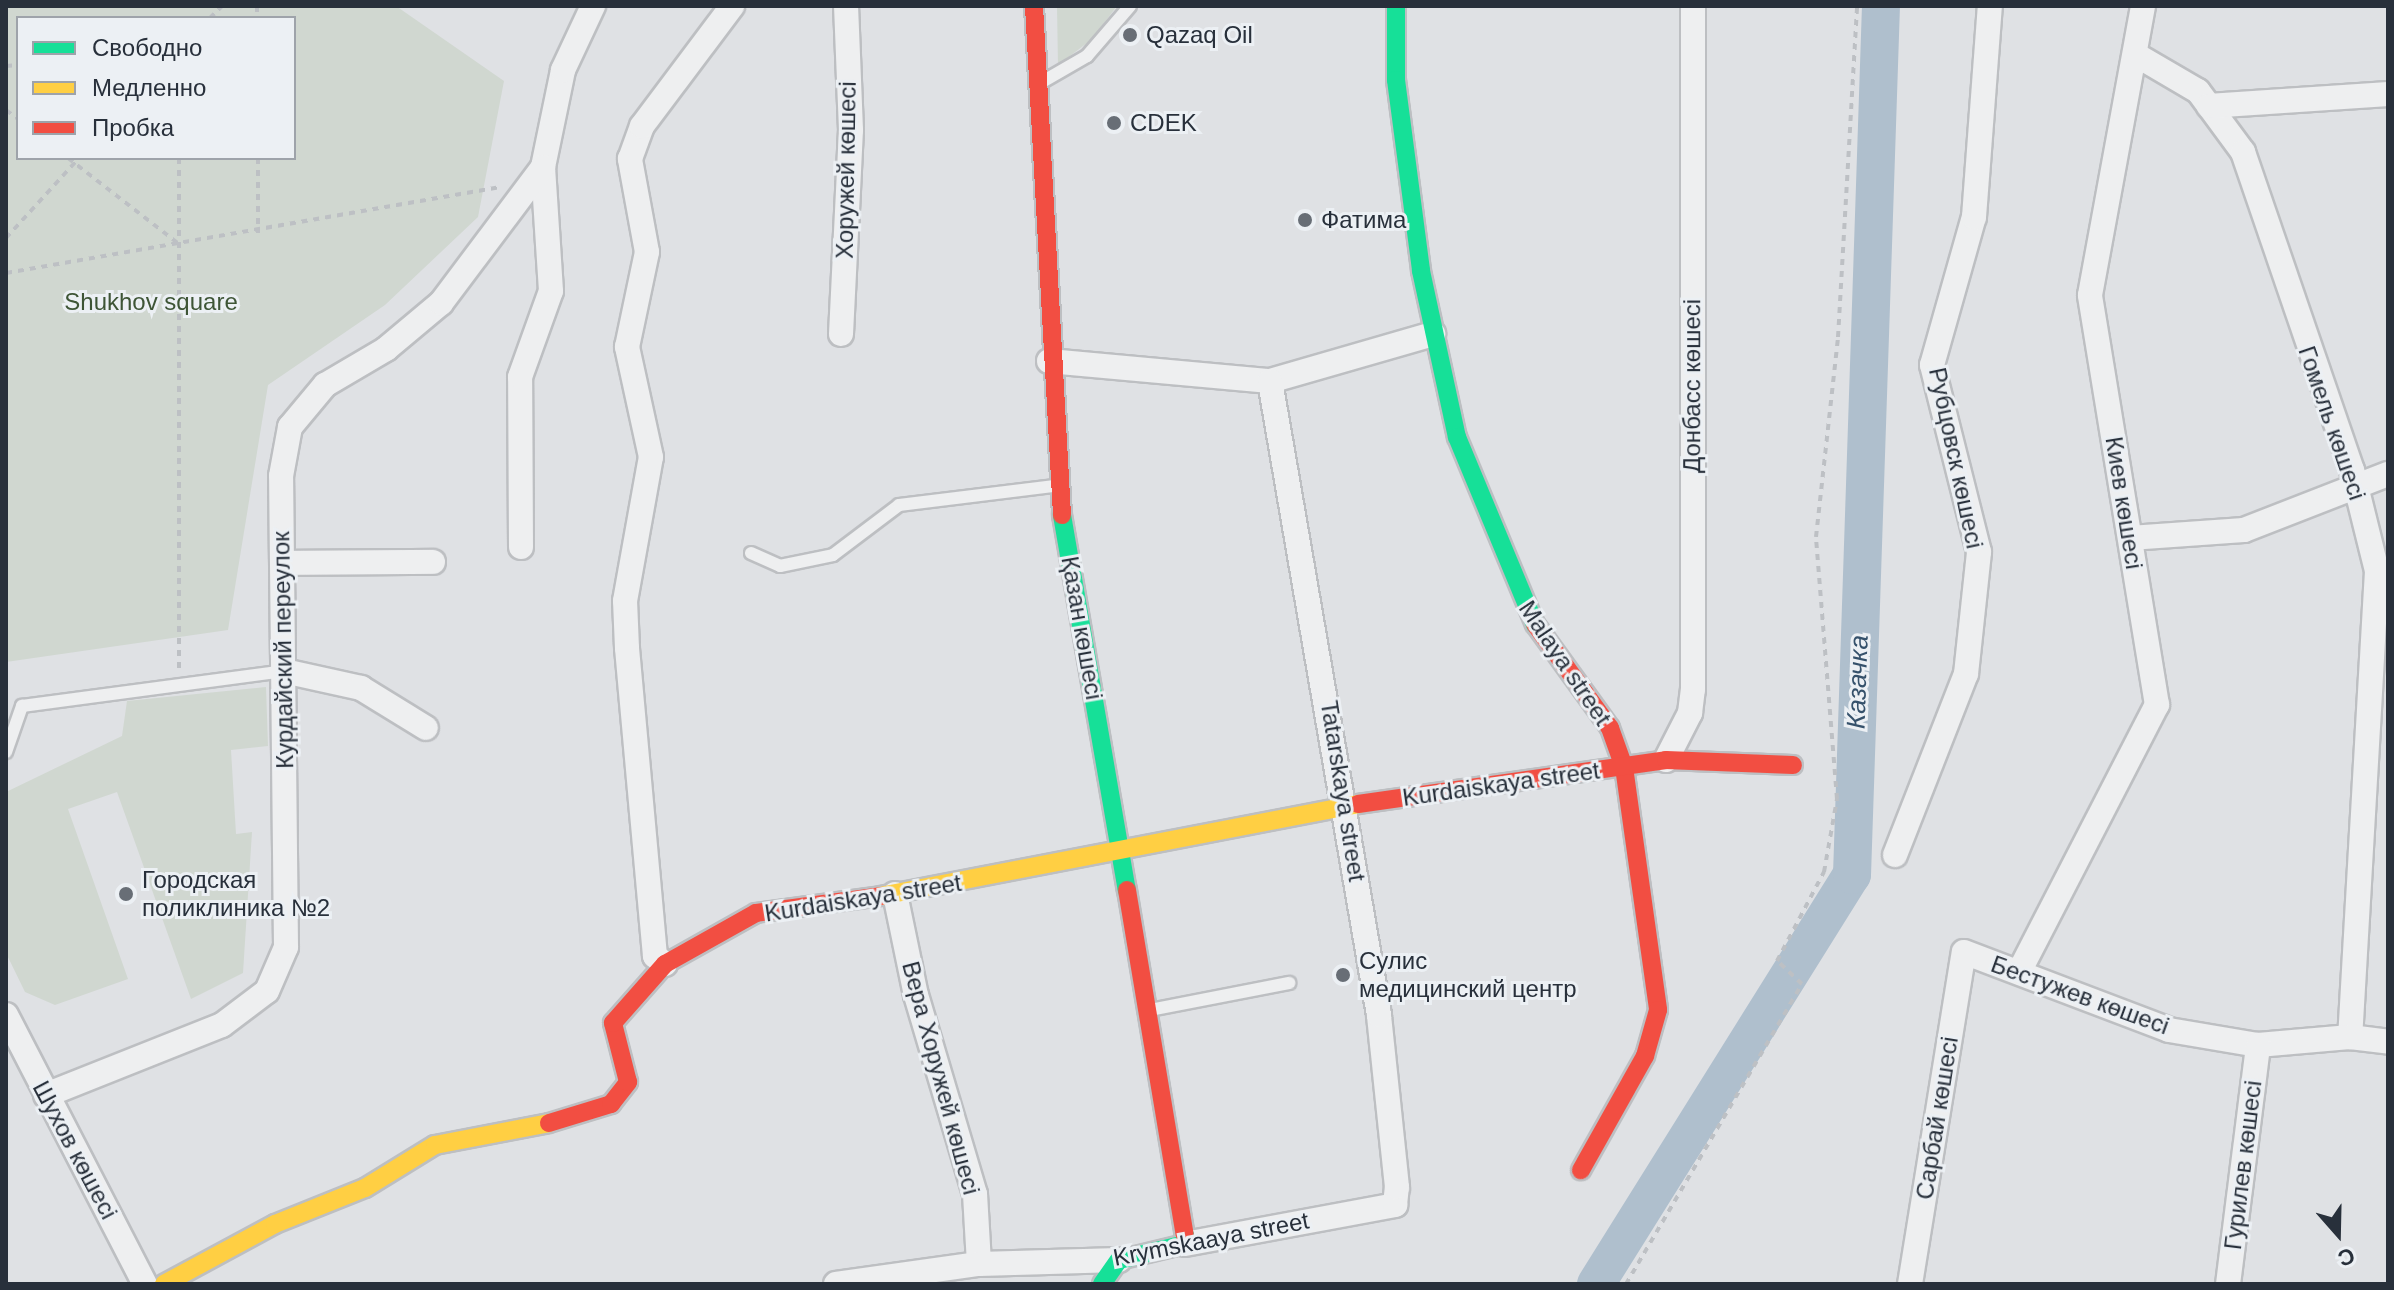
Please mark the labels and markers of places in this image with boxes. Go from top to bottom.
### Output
place label: Qazaq Oil [1146,21,1253,49]
marker: Qazaq Oil [1121,26,1139,44]
place label: CDEK [1130,109,1197,137]
marker: CDEK [1105,114,1123,132]
place label: Фатима [1321,206,1406,234]
marker: Фатима [1296,211,1314,229]
place label: Городская поликлиника №2 [142,866,330,922]
marker: Городская поликлиника №2 [117,885,135,903]
place label: Сулис медицинский центр [1359,947,1577,1003]
marker: Сулис медицинский центр [1334,966,1352,984]

